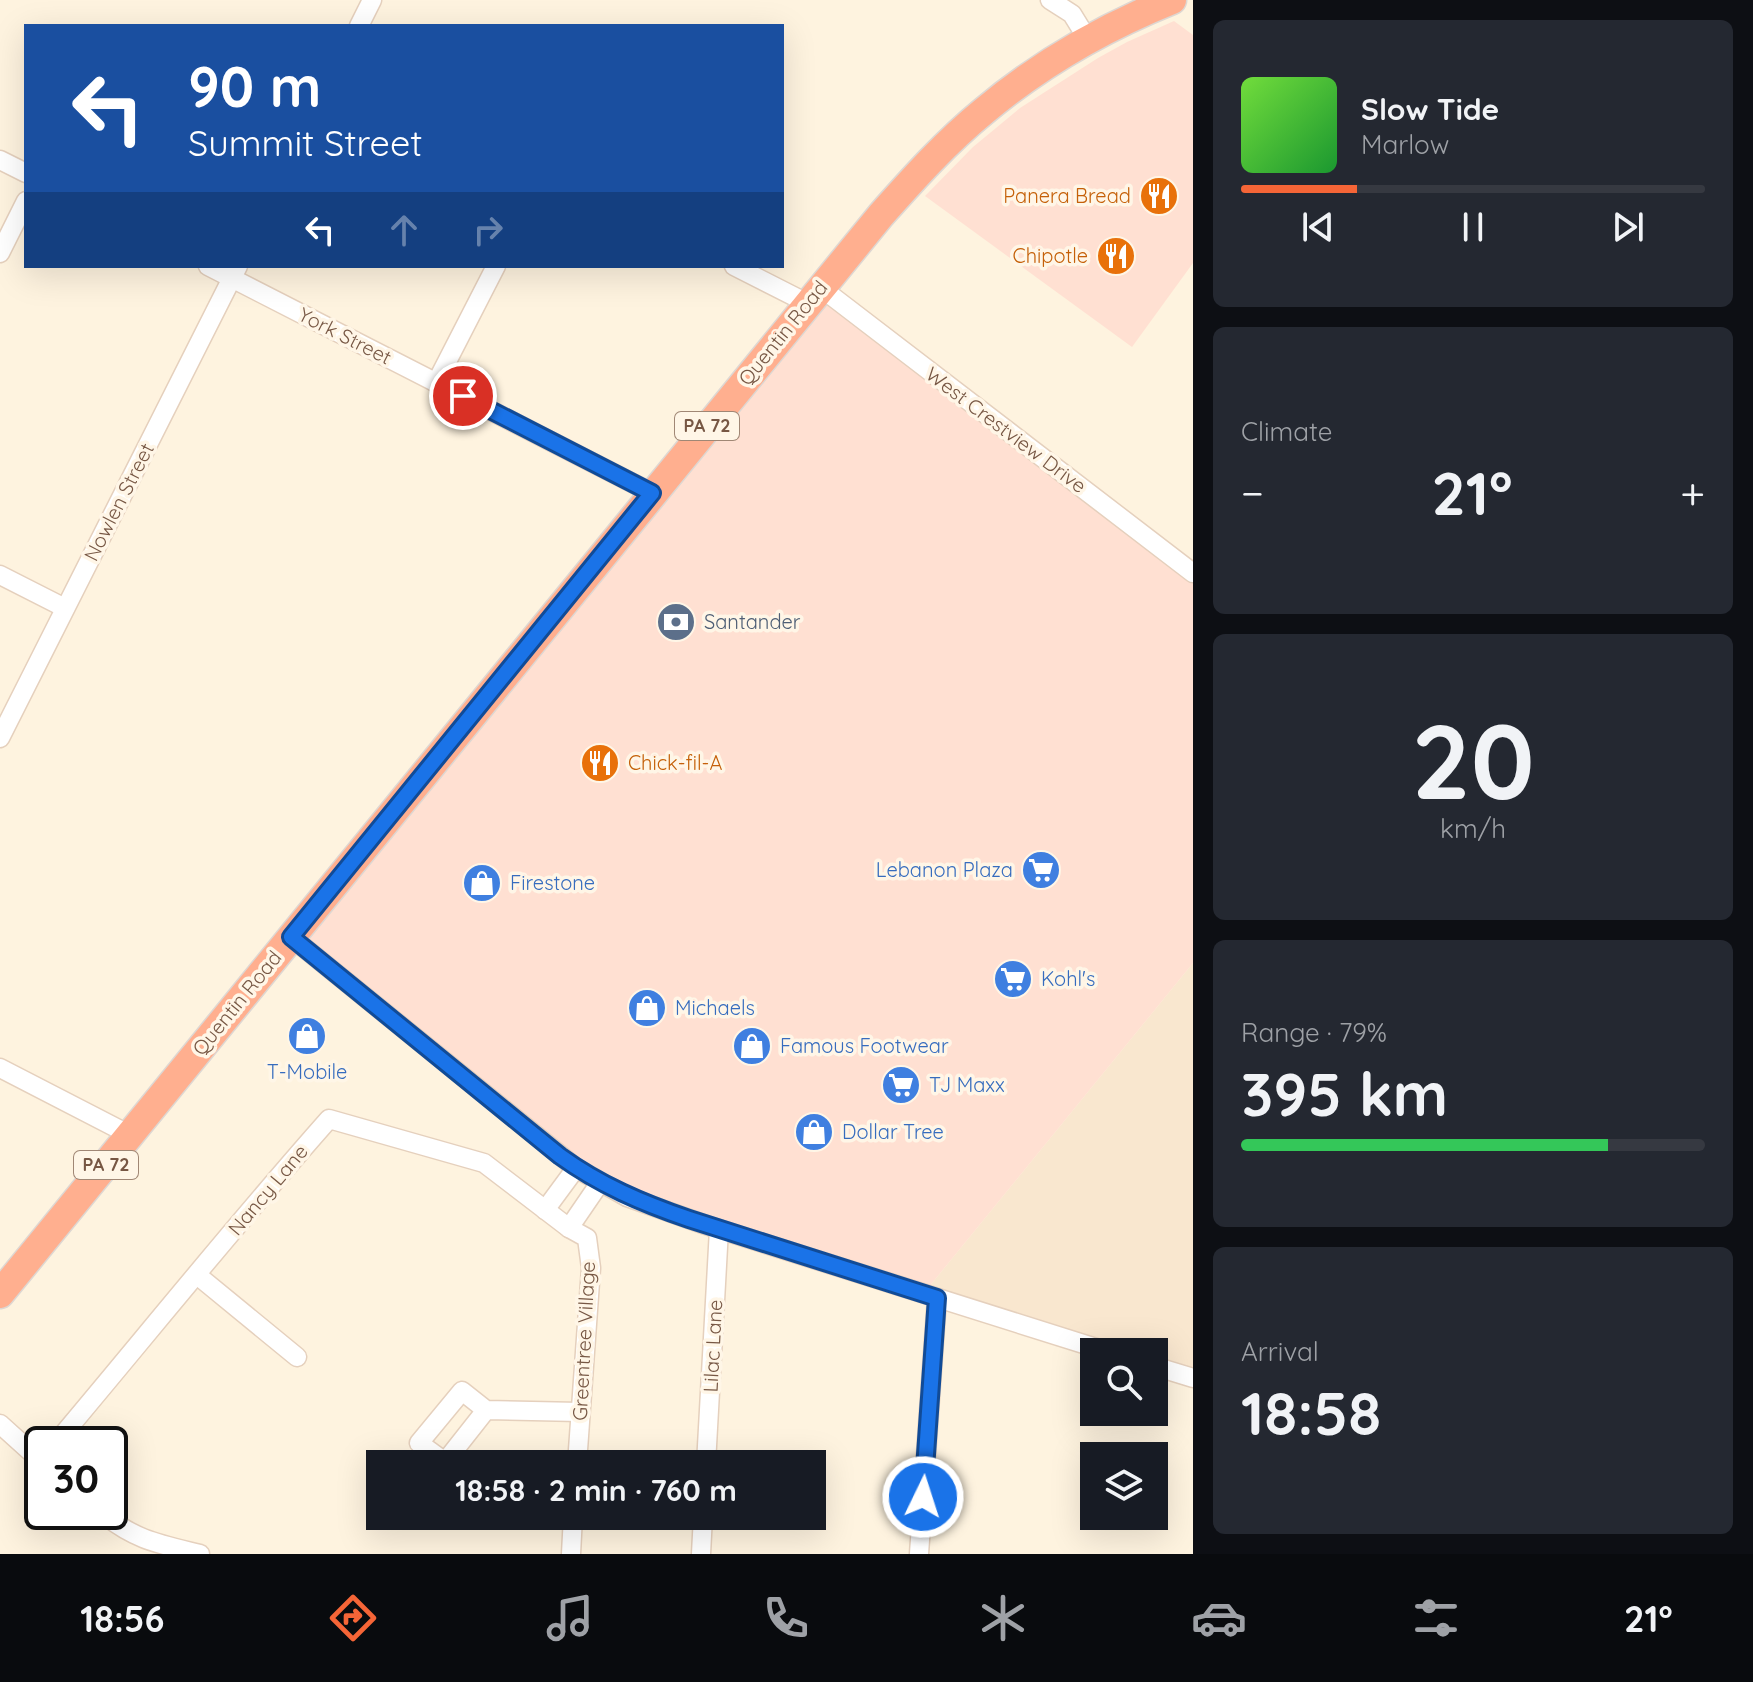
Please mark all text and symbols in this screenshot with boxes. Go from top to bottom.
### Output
text: 90 m [188,51,322,121]
icon: left [56,56,160,160]
text: Slow Tide [1361,90,1499,128]
text: Summit Street [188,120,423,165]
text: Marlow [1361,128,1449,161]
restaurant icon: Panera Bread [1138,175,1180,217]
place label: Panera Bread [1003,183,1131,208]
icon: previous [1296,205,1340,249]
icon: pause [1451,205,1495,249]
icon: next [1606,205,1650,249]
icon: left [298,208,342,252]
icon: ahead [382,208,426,252]
icon: right [466,208,510,252]
restaurant icon: Chipotle [1095,235,1137,277]
place label: Chipotle [1013,243,1088,268]
street label: Quentin Road [733,275,832,390]
street label: York Street [295,301,396,370]
street label: West Crestview Drive [921,361,1092,498]
pin [429,362,497,430]
icon: arrive [441,374,485,418]
road number: PA 72 [675,412,739,440]
text: Climate [1241,415,1332,448]
street label: Nowlen Street [78,438,159,565]
text: 21° [1432,455,1513,530]
text: − [1241,465,1264,520]
text: + [1680,465,1705,520]
bank icon: Santander [655,601,697,643]
place label: Santander [704,609,801,634]
text: 20 [1411,695,1535,825]
restaurant icon: Chick-fil-A [579,742,621,784]
place label: Chick-fil-A [628,750,722,775]
text: km/h [1440,812,1506,845]
supermarket icon: Lebanon Plaza [1020,849,1062,891]
place label: Lebanon Plaza [876,857,1013,882]
shop icon: Firestone [461,862,503,904]
place label: Firestone [510,870,595,895]
street label: Quentin Road [187,945,286,1060]
supermarket icon: Kohl's [992,958,1034,1000]
place label: Kohl's [1041,966,1095,991]
shop icon: Michaels [626,987,668,1029]
place label: Michaels [675,995,755,1020]
shop icon: T-Mobile [286,1015,328,1057]
text: Range · 79% [1241,1016,1387,1049]
shop icon: Famous Footwear [731,1025,773,1067]
place label: Famous Footwear [780,1033,949,1058]
text: 395 km [1241,1056,1448,1131]
place label: T-Mobile [267,1059,347,1084]
supermarket icon: TJ Maxx [880,1064,922,1106]
place label: TJ Maxx [929,1072,1005,1097]
shop icon: Dollar Tree [793,1111,835,1153]
place label: Dollar Tree [842,1119,944,1144]
street label: Nancy Lane [222,1139,313,1240]
road number: PA 72 [74,1151,138,1179]
street label: Greentree Village [567,1261,600,1421]
street label: Lilac Lane [698,1299,727,1393]
text: Arrival [1241,1335,1319,1368]
map controls [1080,1338,1168,1530]
button: search [1080,1338,1168,1426]
text: 18:58 [1241,1375,1381,1450]
speed limit sign: 30 [24,1426,128,1530]
button: layers [1080,1442,1168,1530]
position arrow [881,1455,965,1539]
text: 18:58 · 2 min · 760 m [455,1471,737,1509]
icon: directions [325,1590,381,1646]
icon: music [542,1590,598,1646]
icon: phone [758,1590,814,1646]
icon: climate [975,1590,1031,1646]
icon: car [1191,1590,1247,1646]
icon: filters [1408,1590,1464,1646]
text: 18:56 [80,1596,164,1641]
text: 21° [1624,1596,1673,1641]

